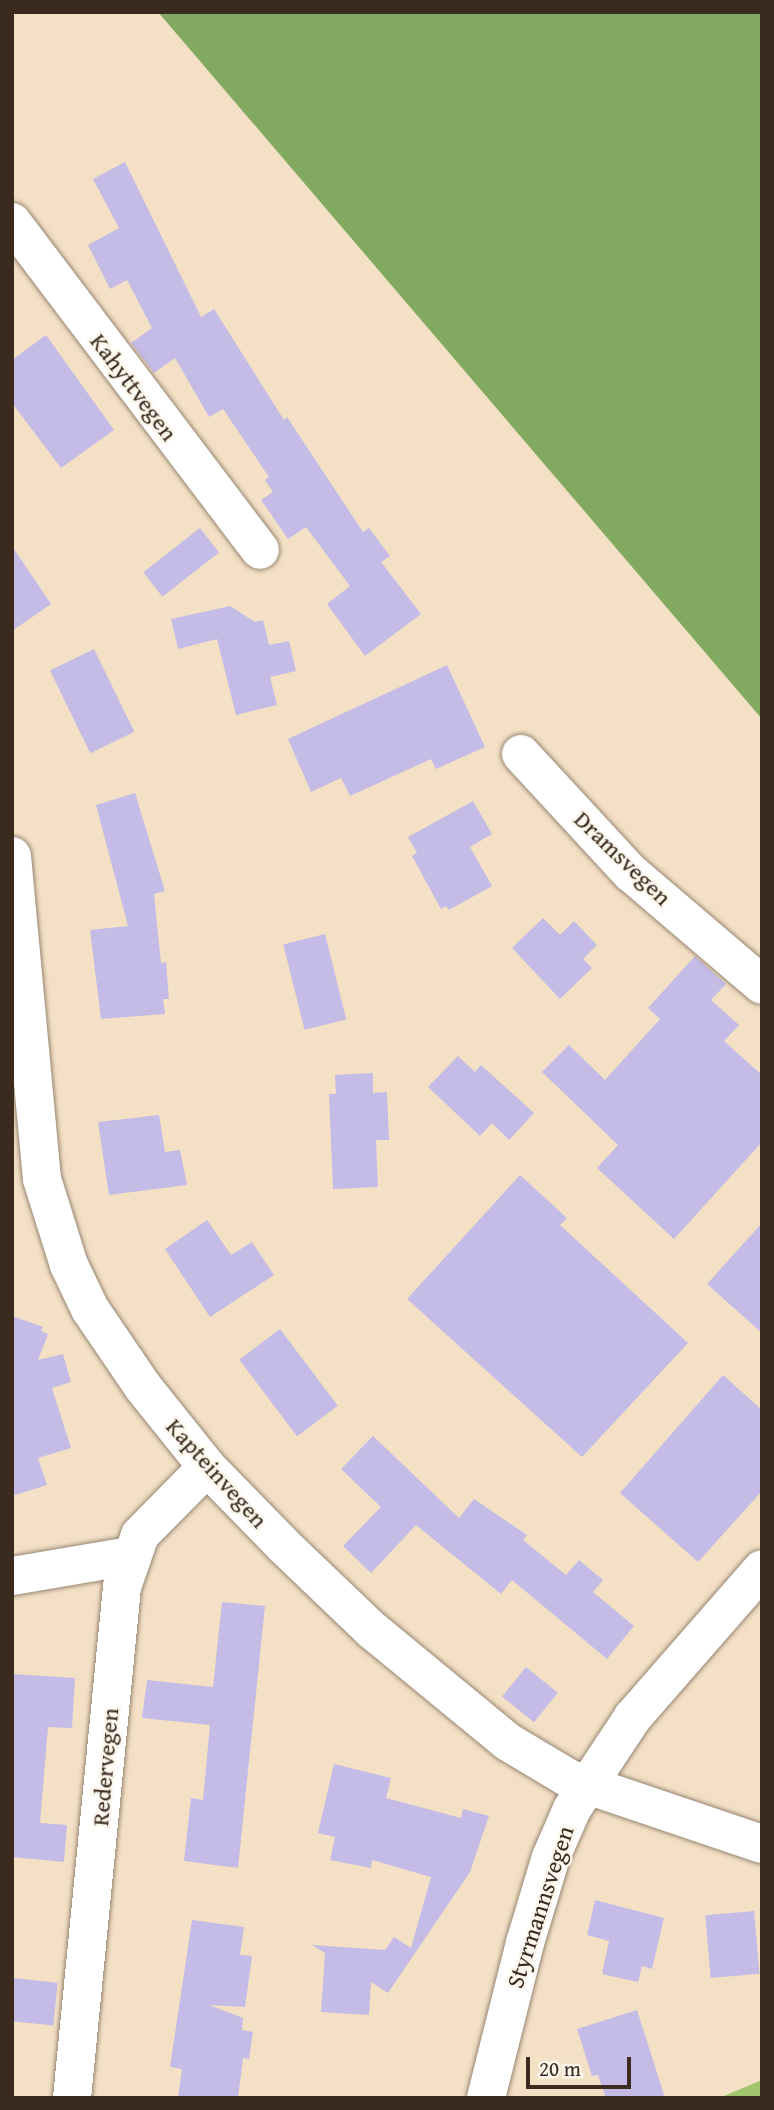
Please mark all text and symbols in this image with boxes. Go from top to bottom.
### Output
street label: Kahyttvegen [84,328,184,446]
street label: Dramsvegen [568,805,678,911]
street label: Kapteinvegen [160,1412,274,1534]
street label: Redervegen [85,1707,125,1827]
street label: Styrmannsvegen [500,1822,580,1992]
scale bar [529,2044,634,2088]
text: 20 m [539,2053,581,2084]

